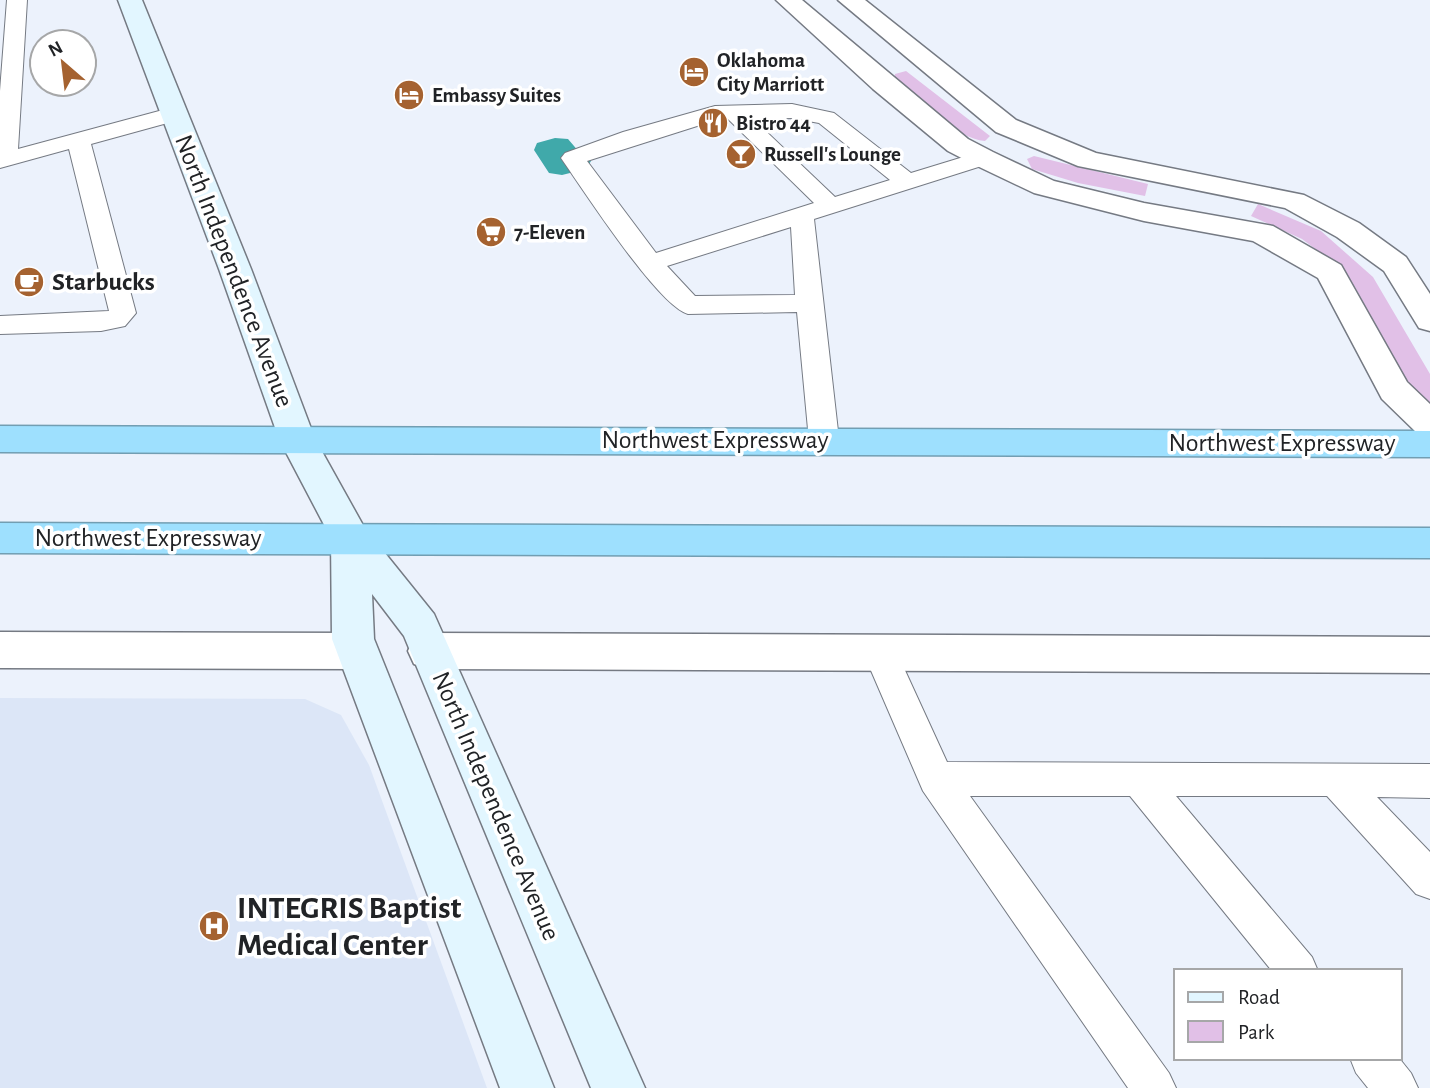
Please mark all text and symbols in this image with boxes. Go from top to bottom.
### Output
north arrow [28,28,98,98]
text: N [45,38,66,61]
place label: Oklahoma City Marriott [717,50,824,95]
hotel icon: Oklahoma City Marriott [677,55,711,89]
hotel icon: Embassy Suites [392,78,426,112]
place label: Embassy Suites [432,85,561,106]
restaurant icon: Bistro 44 [696,106,730,140]
place label: Bistro 44 [736,113,811,134]
street label: North Independence Avenue [170,131,298,411]
bar icon: Russell's Lounge [724,137,758,171]
place label: Russell's Lounge [764,144,901,165]
supermarket icon: 7-Eleven [474,215,508,249]
place label: 7-Eleven [514,222,585,243]
cafe icon: Starbucks [12,265,46,299]
place label: Starbucks [52,269,155,295]
street label: Northwest Expressway [601,427,829,453]
street label: Northwest Expressway [1168,430,1396,456]
street label: Northwest Expressway [34,525,262,551]
street label: North Independence Avenue [427,668,565,944]
place label: INTEGRIS Baptist Medical Center [237,892,461,961]
hospital icon: INTEGRIS Baptist Medical Center [197,909,231,943]
legend [1174,969,1402,1060]
text: Road [1238,987,1280,1008]
text: Park [1238,1022,1275,1043]

